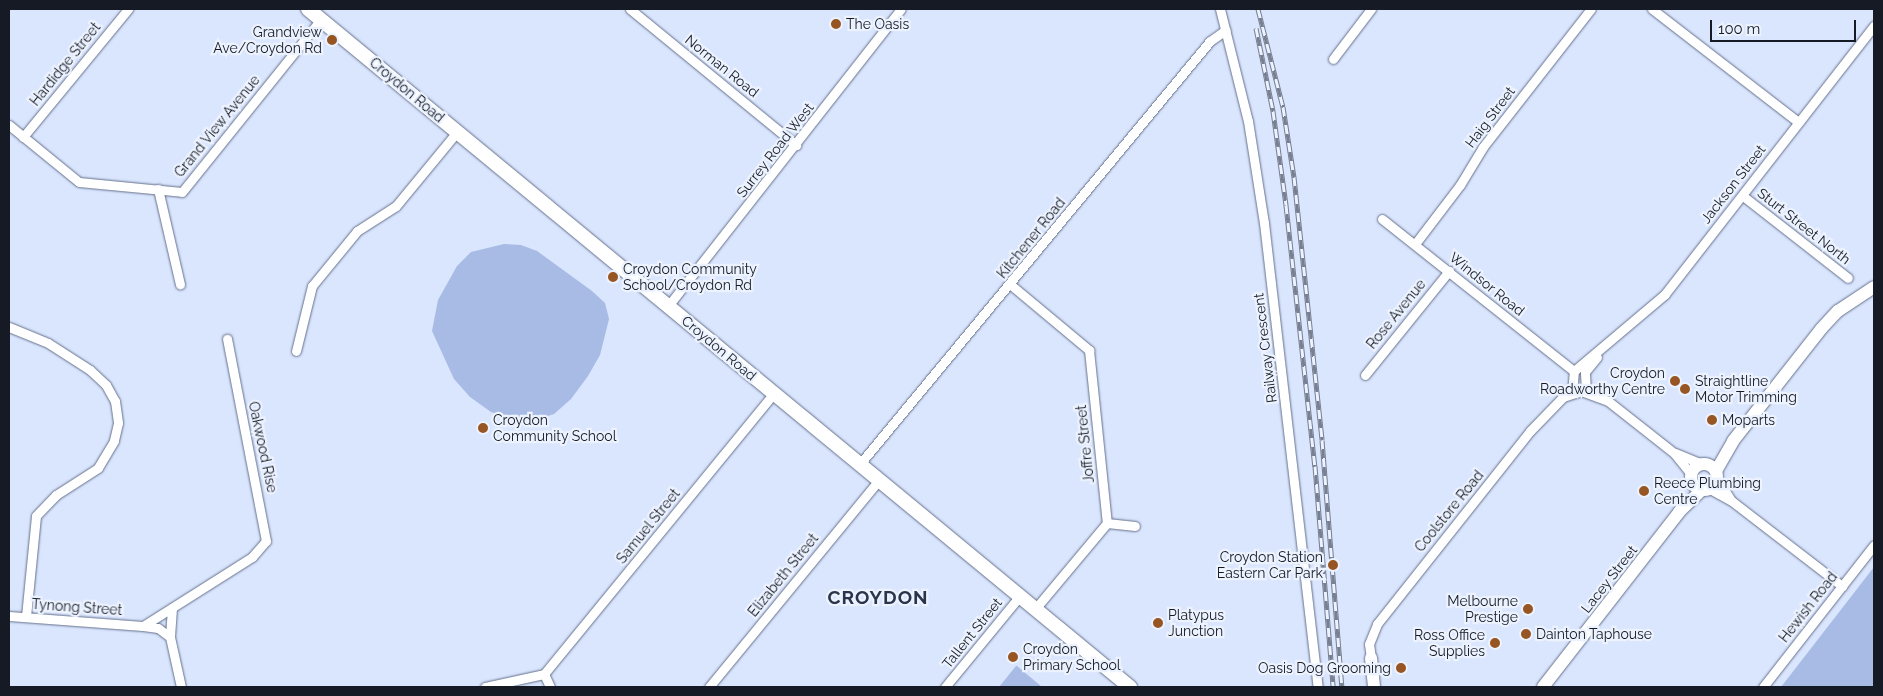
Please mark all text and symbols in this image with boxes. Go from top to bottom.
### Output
scale bar [1713,10,1859,42]
place label: The Oasis [846,16,909,32]
marker: The Oasis [830,18,842,30]
street label: Hardidge Street [26,19,104,109]
text: 100 m [1718,20,1760,38]
place label: Grandview Ave/Croydon Rd [213,24,322,56]
street label: Norman Road [682,31,762,101]
marker: Grandview Ave/Croydon Rd [326,34,338,46]
street label: Croydon Road [366,54,448,126]
street label: Grand View Avenue [170,71,264,181]
street label: Haig Street [1462,83,1518,151]
street label: Surrey Road West [733,99,817,201]
street label: Jackson Street [1697,141,1769,227]
street label: Sturt Street North [1754,184,1854,268]
street label: Kitchener Road [993,194,1069,282]
street label: Windsor Road [1446,249,1528,319]
place label: Croydon Community School/Croydon Rd [623,261,757,294]
marker: Croydon Community School/Croydon Rd [607,271,619,283]
street label: Rose Avenue [1363,276,1429,352]
street label: Railway Crescent [1250,292,1280,404]
street label: Croydon Road [678,312,760,384]
place label: Croydon Roadworthy Centre [1540,365,1665,398]
place label: Straightline Motor Trimming [1695,373,1798,406]
marker: Croydon Roadworthy Centre [1669,375,1681,387]
marker: Straightline Motor Trimming [1679,383,1691,395]
street label: Oakwood Rise [245,400,281,494]
street label: Joffre Street [1073,404,1097,484]
place label: Croydon Community School [493,412,617,444]
place label: Moparts [1722,412,1775,428]
marker: Moparts [1706,414,1718,426]
marker: Croydon Community School [477,422,489,434]
street label: Coolstore Road [1411,467,1487,555]
place label: Reece Plumbing Centre [1654,475,1761,508]
street label: Samuel Street [613,485,683,567]
marker: Reece Plumbing Centre [1638,485,1650,497]
street label: Elizabeth Street [744,530,822,620]
street label: Lacey Street [1577,542,1641,616]
place label: Croydon Station Eastern Car Park [1216,549,1323,582]
marker: Croydon Station Eastern Car Park [1327,559,1339,571]
street label: Hewish Road [1775,568,1841,646]
district label: CROYDON [827,587,929,609]
place label: Melbourne Prestige [1447,593,1518,626]
street label: Tallent Street [939,594,1005,672]
street label: Tynong Street [31,595,123,619]
marker: Melbourne Prestige [1522,603,1534,615]
place label: Platypus Junction [1168,607,1224,640]
marker: Platypus Junction [1152,617,1164,629]
place label: Dainton Taphouse [1536,626,1652,642]
place label: Ross Office Supplies [1414,627,1485,660]
marker: Dainton Taphouse [1520,628,1532,640]
marker: Ross Office Supplies [1489,637,1501,649]
place label: Croydon Primary School [1023,641,1121,674]
marker: Croydon Primary School [1007,651,1019,663]
place label: Oasis Dog Grooming [1258,660,1391,676]
marker: Oasis Dog Grooming [1395,662,1407,674]

